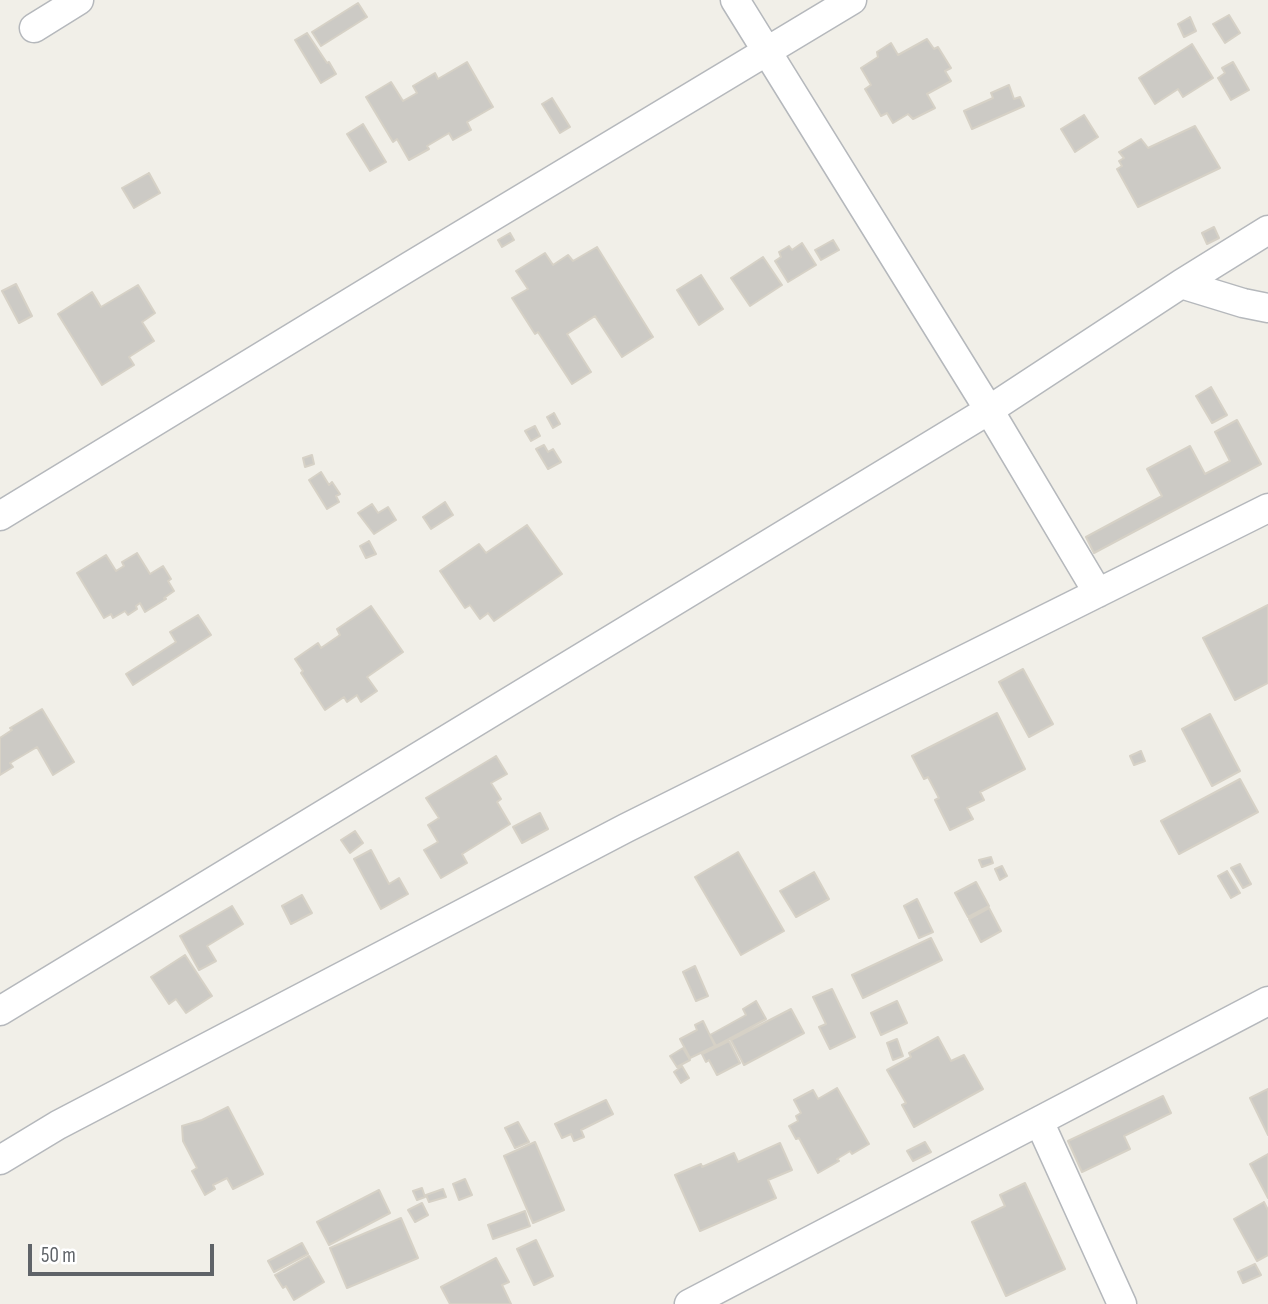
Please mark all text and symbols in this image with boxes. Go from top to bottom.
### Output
scale bar [32,1230,217,1274]
text: 50 m [41,1243,76,1268]

